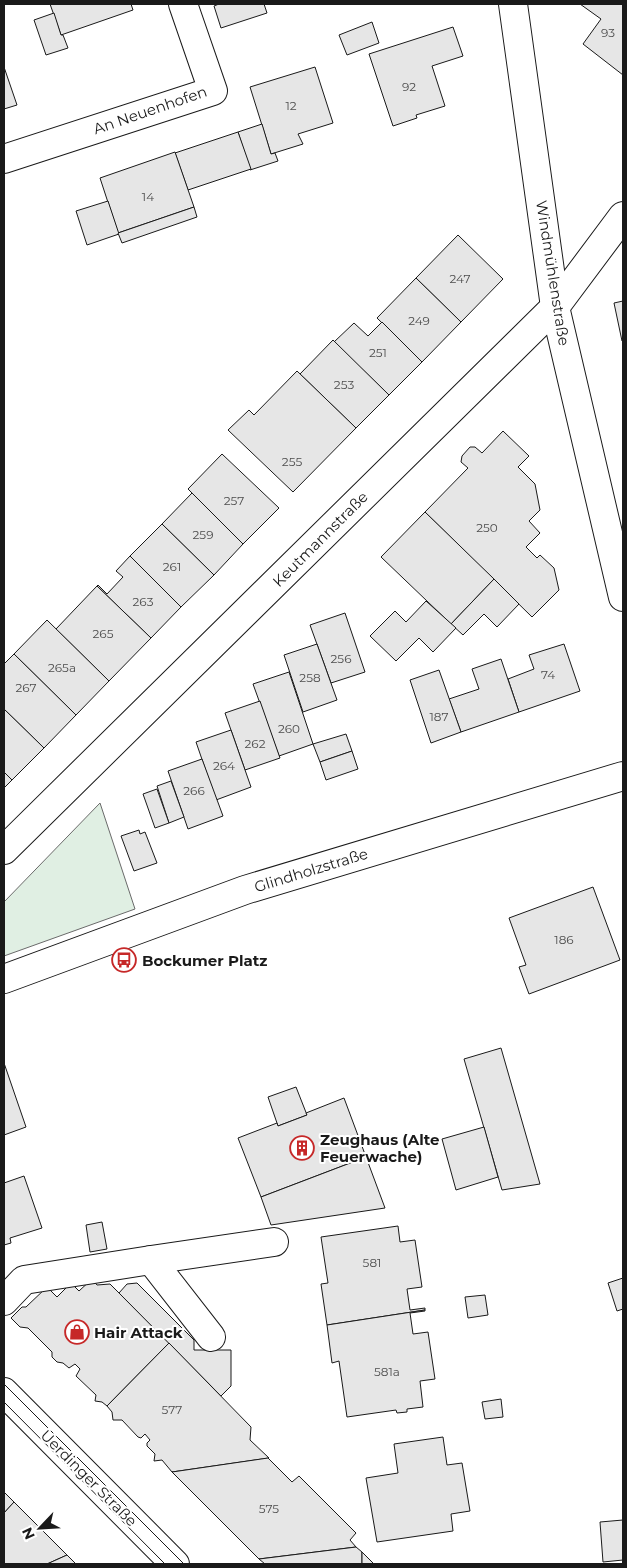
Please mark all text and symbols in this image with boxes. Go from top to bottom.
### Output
house number: 93 [601,25,615,40]
house number: 92 [402,79,416,94]
street label: An Neuenhofen [91,82,209,138]
house number: 12 [285,98,297,113]
house number: 14 [142,189,154,204]
street label: Windmühlenstraße [532,199,574,347]
house number: 247 [450,271,470,286]
house number: 249 [408,313,430,328]
house number: 251 [369,345,387,360]
house number: 253 [334,377,354,392]
house number: 255 [282,454,302,469]
street label: Keutmannstraße [268,487,372,591]
house number: 257 [224,493,244,508]
house number: 250 [476,520,498,535]
house number: 259 [193,527,213,542]
house number: 261 [163,559,181,574]
house number: 263 [133,594,154,609]
house number: 265 [93,626,114,641]
house number: 256 [331,651,351,666]
house number: 265a [48,660,76,675]
house number: 74 [541,667,555,682]
house number: 258 [299,670,321,685]
house number: 267 [15,680,37,695]
house number: 187 [429,709,449,724]
house number: 260 [278,721,300,736]
house number: 262 [245,736,266,751]
house number: 264 [213,758,235,773]
house number: 266 [183,783,205,798]
street label: Glindholzstraße [252,844,370,896]
house number: 186 [554,932,574,947]
bus stop icon: Bockumer Platz [111,947,137,973]
place label: Bockumer Platz [142,951,267,970]
place label: Zeughaus (Alte Feuerwache) [320,1130,439,1166]
building icon: Zeughaus (Alte Feuerwache) [289,1135,315,1161]
house number: 581 [363,1255,381,1270]
shop icon: Hair Attack [64,1319,90,1345]
place label: Hair Attack [94,1323,183,1342]
house number: 581a [374,1364,400,1379]
house number: 577 [162,1402,182,1417]
street label: Uerdinger Straße [37,1426,141,1530]
house number: 575 [259,1501,279,1516]
north arrow [15,1503,65,1553]
text: N [18,1525,39,1542]

